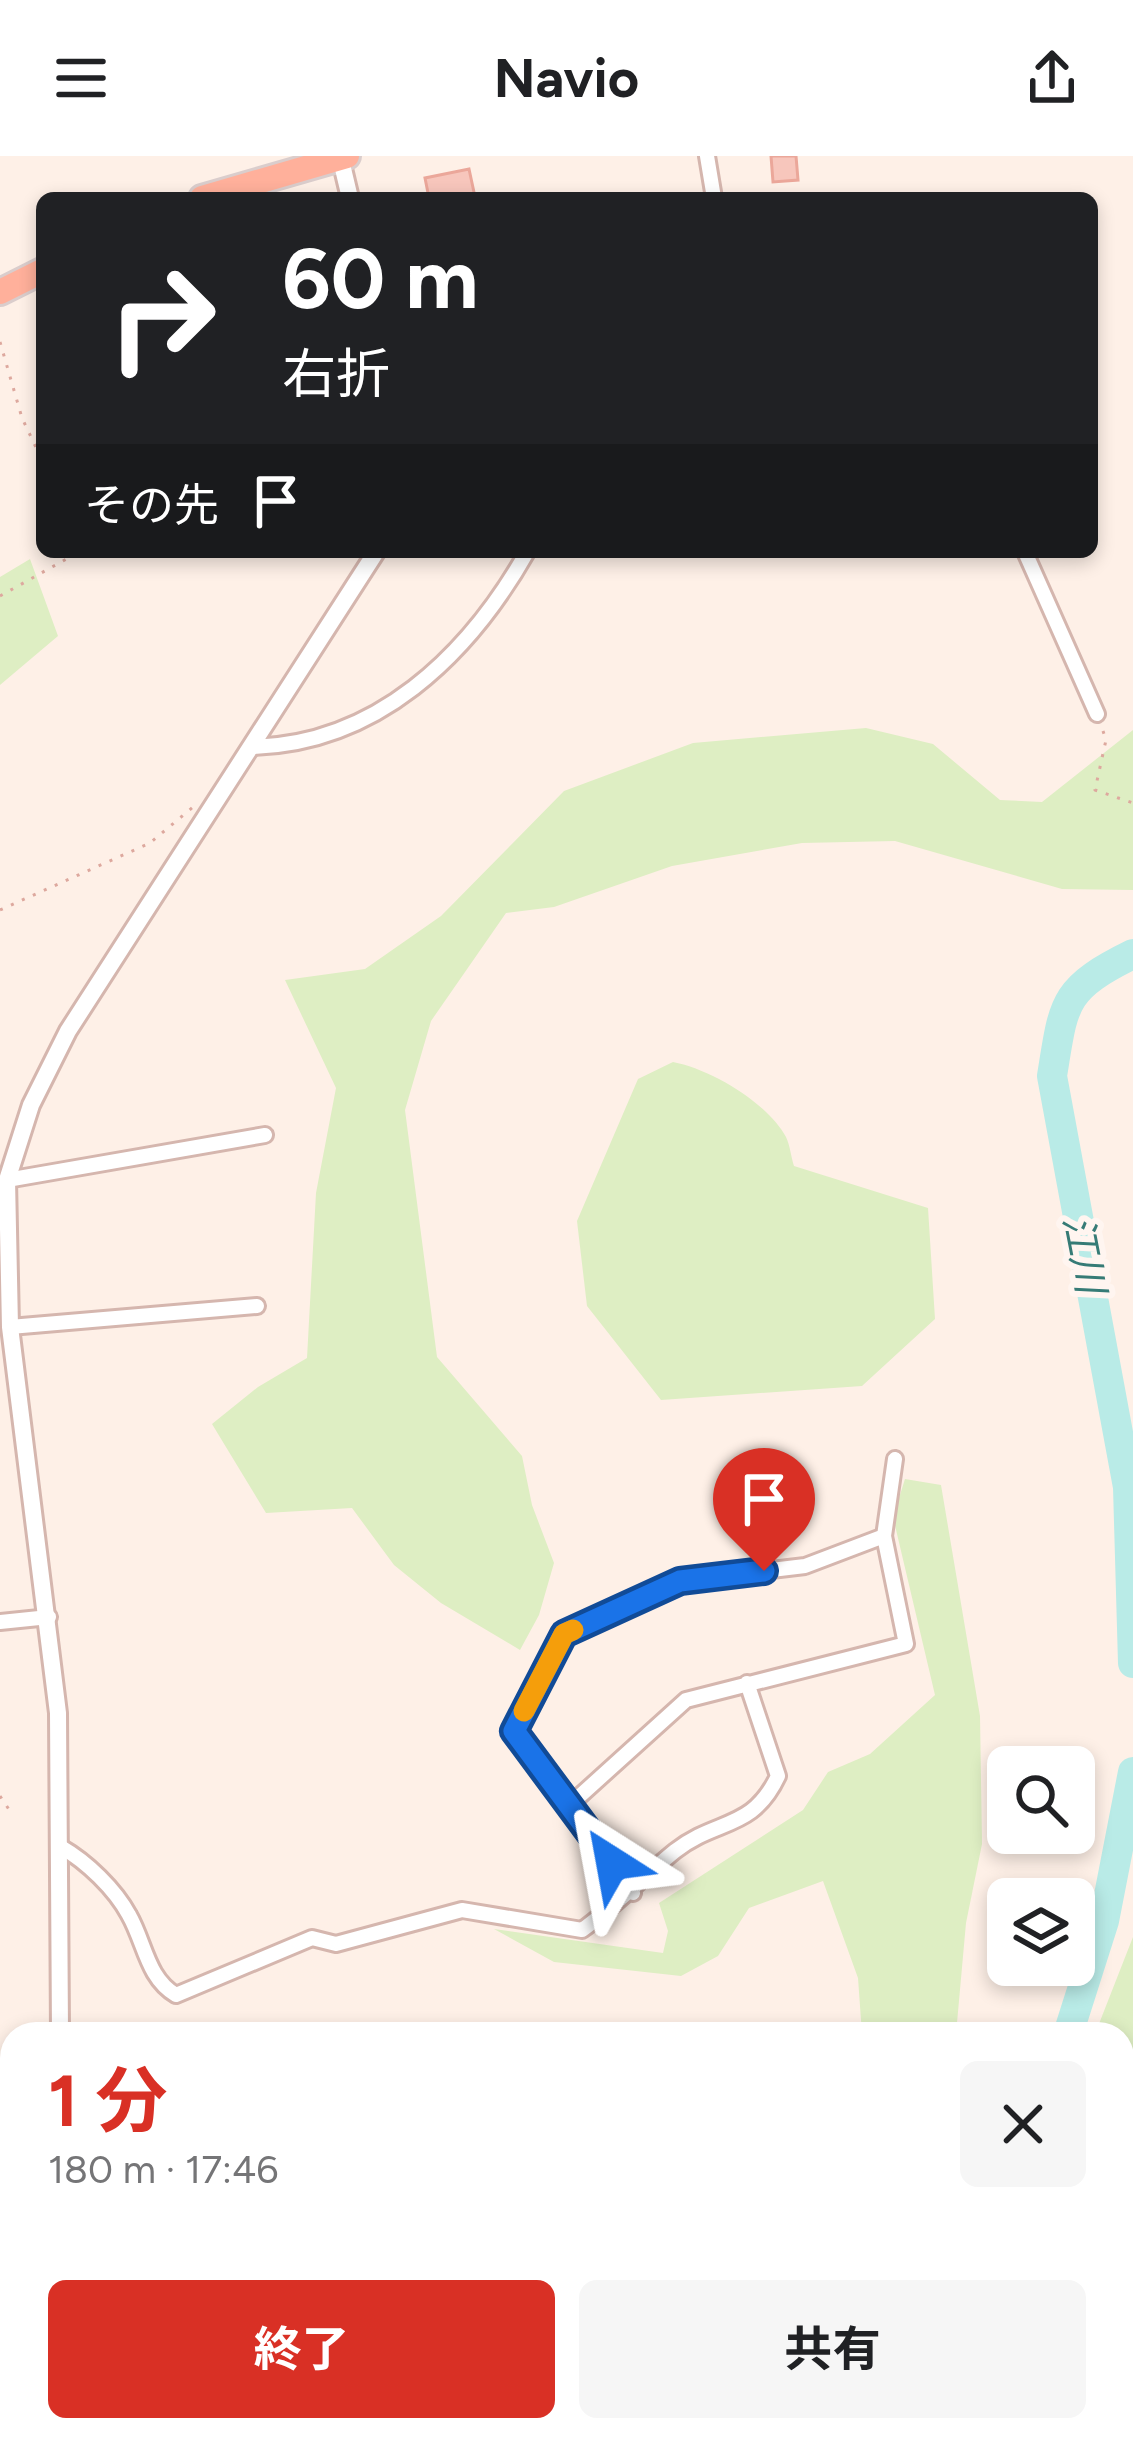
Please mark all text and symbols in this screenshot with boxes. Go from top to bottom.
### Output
icon: menu [48,45,114,111]
icon: share [1019,45,1085,111]
text: Navio [494,46,639,111]
text: 60 m [282,228,478,329]
icon: right [84,240,240,396]
text: 右折 [282,342,390,407]
icon: arrive [243,468,309,534]
text: その先 [84,478,219,532]
water label: 江川 [1054,1211,1116,1301]
pin [713,1448,815,1571]
icon: arrive [731,1466,797,1532]
map controls [987,1746,1095,1986]
button: search [987,1746,1095,1854]
position arrow [549,1800,675,1926]
button: layers [987,1878,1095,1986]
text: 1 分 [48,2058,168,2144]
button: close [960,2061,1086,2187]
text: 180 m · 17:46 [48,2146,278,2193]
button: 終了 [48,2280,555,2418]
button: 共有 [579,2280,1086,2418]

